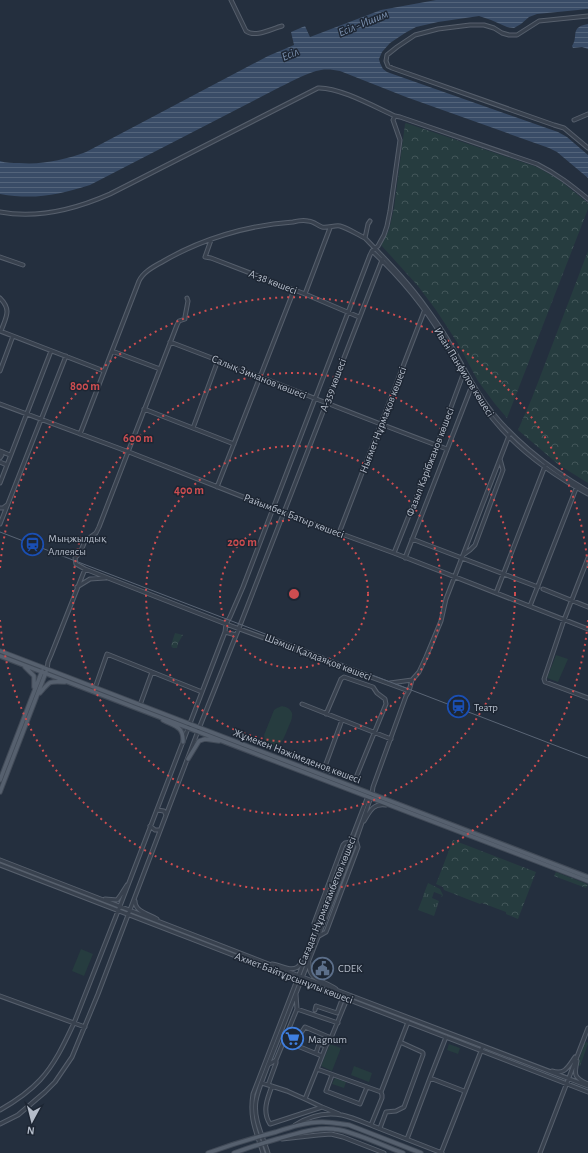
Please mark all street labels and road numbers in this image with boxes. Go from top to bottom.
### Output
street label: А-38 көшесі [247,268,299,296]
street label: Иван Панфилов көшесі [432,325,496,419]
street label: Салық Зиманов көшесі [210,353,308,401]
street label: А-359 көшесі [318,357,348,413]
street label: Нығмет Нұрмақов көшесі [358,365,408,475]
street label: Фазыл Кәрібжанов көшесі [404,406,456,518]
street label: Райымбек Батыр көшесі [242,492,346,540]
street label: Шәмші Қалдаяқов көшесі [263,631,373,683]
street label: Жұмекен Нәжімеденов көшесі [232,727,362,785]
street label: Сағадат Нұрмағамбетов көшесі [296,835,358,967]
street label: Ахмет Байтұрсынұлы көшесі [233,950,355,1006]

